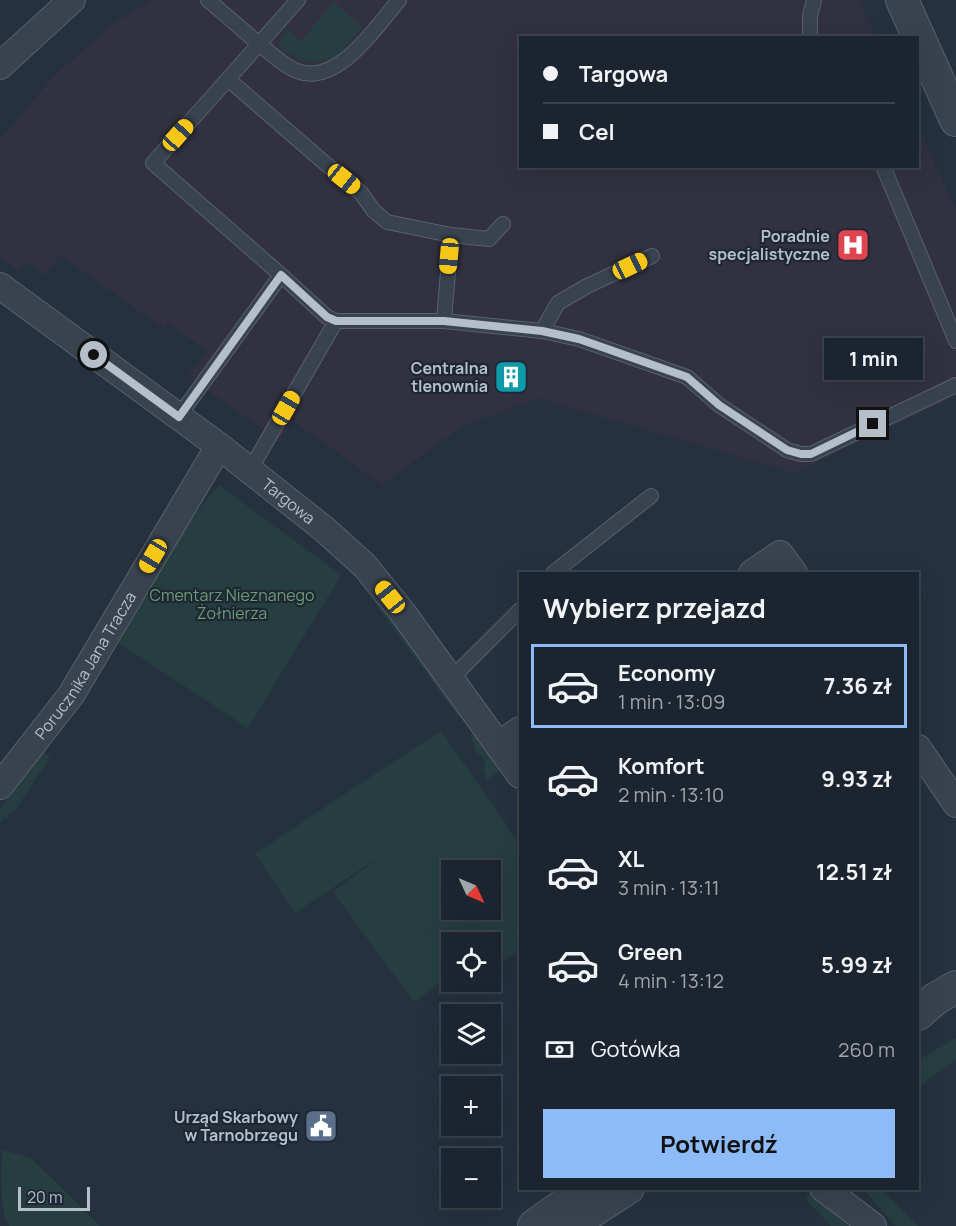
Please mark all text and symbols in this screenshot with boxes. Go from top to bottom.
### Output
text: Targowa [579,59,668,89]
car [159,116,197,154]
text: Cel [579,117,615,147]
car [324,161,364,197]
place label: Poradnie specjalistyczne [709,225,830,265]
hospital icon: Poradnie specjalistyczne [835,227,871,263]
car [438,237,460,275]
car [610,250,650,282]
callout: 1 min [824,337,922,379]
route start [80,341,107,368]
text: 1 min [849,345,898,372]
place label: Centralna tlenownia [411,357,488,397]
building icon: Centralna tlenownia [493,359,529,395]
car [269,388,303,428]
route end [859,410,886,437]
street label: Targowa [257,473,320,529]
car [136,536,170,576]
car [372,577,408,617]
park label: Cmentarz Nieznanego Żołnierza [150,584,314,624]
street label: Porucznika Jana Tracza [30,588,141,744]
text: Wybierz przejazd [543,589,766,626]
text: Economy [618,658,716,688]
icon: car [546,659,600,713]
text: 7.36 zł [823,671,892,701]
text: 1 min · 13:09 [618,688,725,715]
text: Komfort [618,751,705,781]
icon: car [546,752,600,806]
text: 9.93 zł [821,764,892,794]
text: 2 min · 13:10 [618,781,724,808]
text: XL [618,844,644,874]
icon: car [546,845,600,899]
text: 12.51 zł [816,857,892,887]
north arrow [441,860,501,920]
map controls [441,860,501,1208]
text: 3 min · 13:11 [618,874,720,901]
button: locate [441,932,501,992]
text: Green [618,937,683,967]
icon: car [546,938,600,992]
text: 5.99 zł [821,950,892,980]
text: 4 min · 13:12 [618,967,724,994]
button: layers [441,1004,501,1064]
icon: cash [543,1033,576,1066]
text: Gotówka [591,1034,680,1064]
text: 260 m [838,1036,895,1063]
button: + [441,1076,501,1136]
place label: Urząd Skarbowy w Tarnobrzegu [174,1106,298,1146]
public building icon: Urząd Skarbowy w Tarnobrzegu [303,1108,339,1144]
button: Potwierdź [543,1109,895,1178]
button: − [441,1148,501,1208]
scale bar [18,1184,90,1212]
text: 20 m [27,1186,63,1208]

